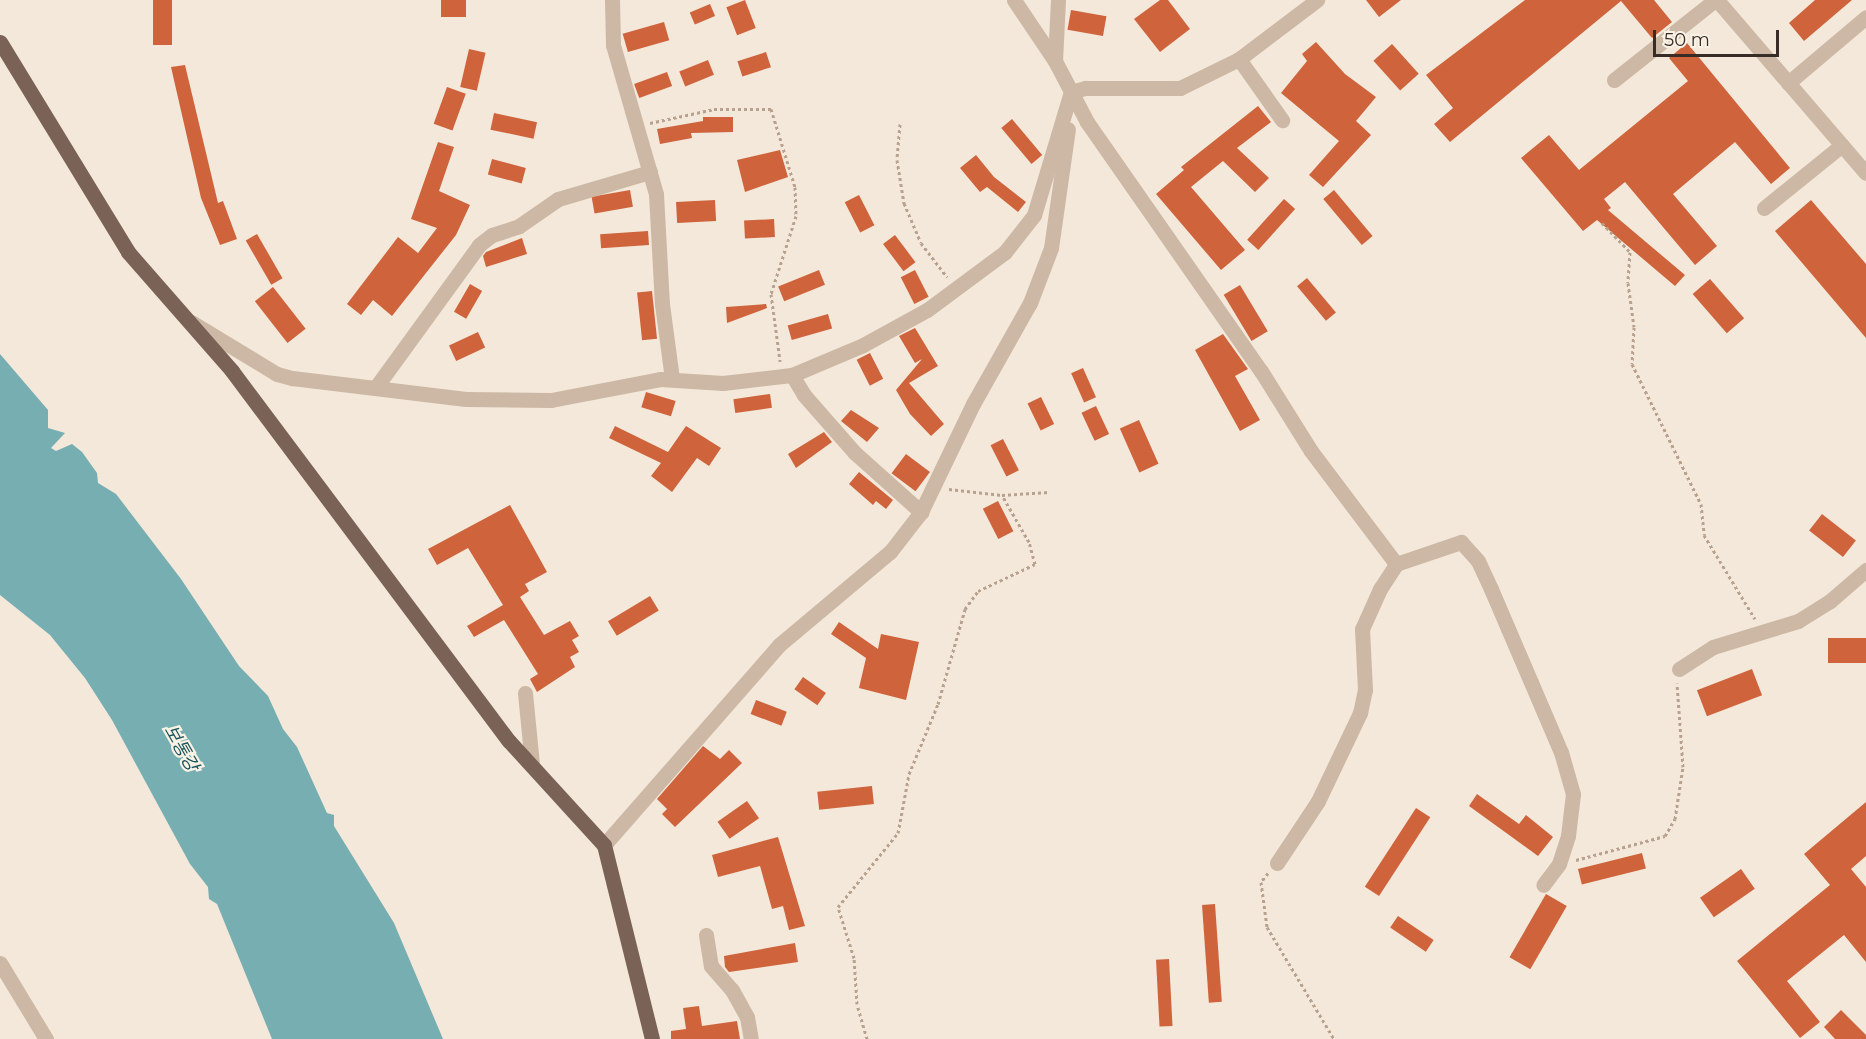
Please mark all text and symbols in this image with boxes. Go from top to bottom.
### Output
scale bar [1656,18,1782,56]
text: 50 m [1664,29,1710,51]
water label: 보통강 [159,721,203,775]

